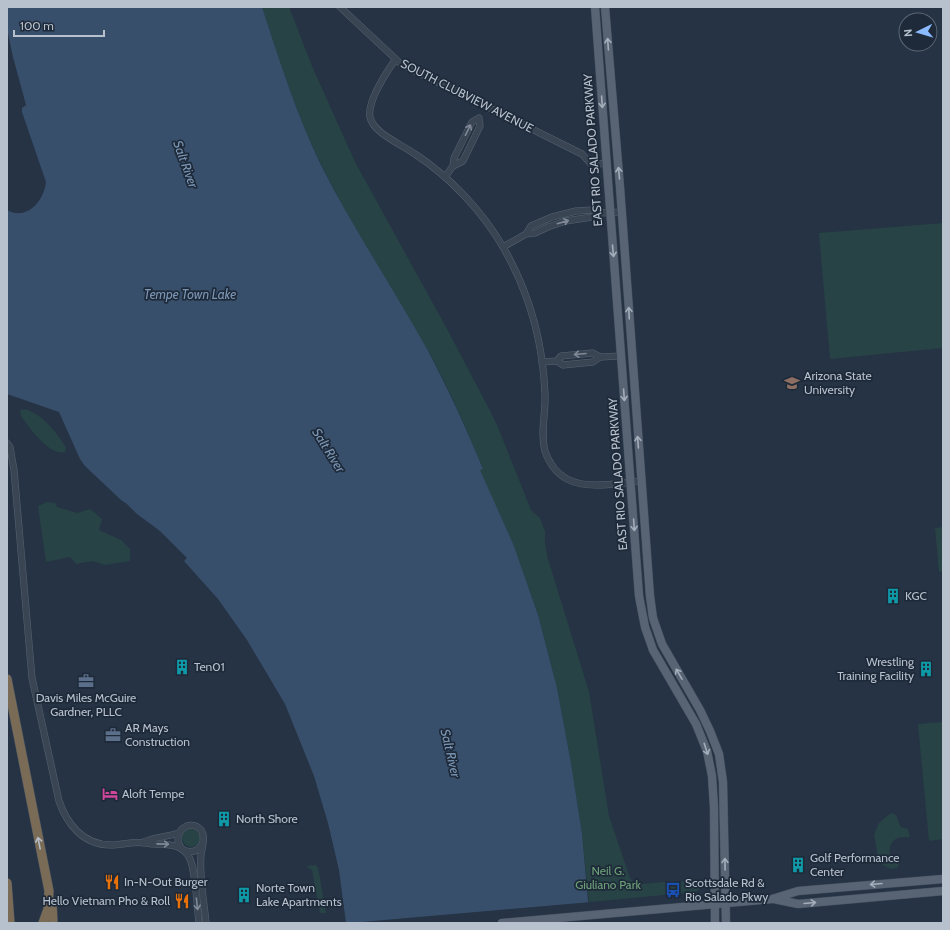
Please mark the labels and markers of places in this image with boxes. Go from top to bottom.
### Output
place label: Arizona State University [804,368,872,397]
school or university icon: Arizona State University [783,374,801,392]
building icon: KGC [884,587,902,605]
place label: KGC [905,588,927,603]
place label: Wrestling Training Facility [837,654,915,683]
building icon: Ten01 [173,658,191,676]
place label: Ten01 [194,659,225,674]
building icon: Wrestling Training Facility [917,660,935,678]
office icon: Davis Miles McGuire Gardner, PLLC [77,672,95,690]
place label: Davis Miles McGuire Gardner, PLLC [36,690,136,719]
place label: AR Mays Construction [125,720,190,749]
office icon: AR Mays Construction [104,726,122,744]
hotel icon: Aloft Tempe [101,785,119,803]
place label: Aloft Tempe [122,786,184,801]
building icon: North Shore [215,810,233,828]
place label: North Shore [236,811,298,826]
place label: Golf Performance Center [810,850,900,879]
building icon: Golf Performance Center [789,856,807,874]
restaurant icon: In-N-Out Burger [103,873,121,891]
place label: In-N-Out Burger [124,874,208,889]
place label: Scottsdale Rd & Rio Salado Pkwy [685,875,768,904]
place label: Norte Town Lake Apartments [256,880,342,909]
bus stop icon: Scottsdale Rd & Rio Salado Pkwy [664,881,682,899]
building icon: Norte Town Lake Apartments [235,886,253,904]
restaurant icon: Hello Vietnam Pho & Roll [173,892,191,910]
place label: Hello Vietnam Pho & Roll [42,893,170,908]

